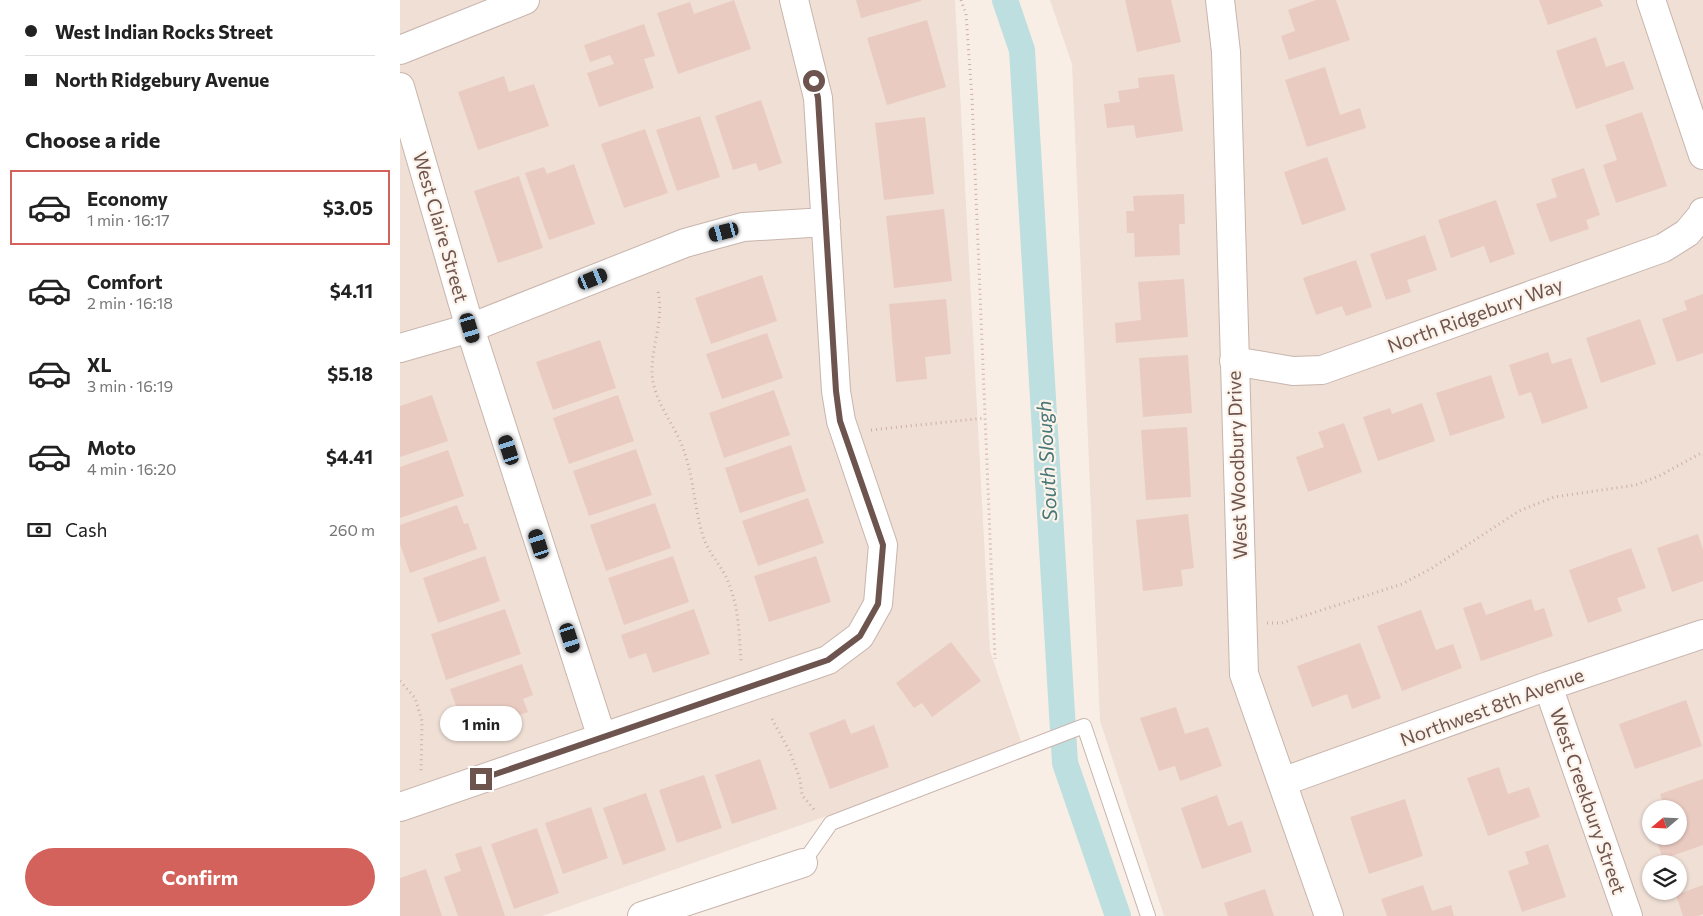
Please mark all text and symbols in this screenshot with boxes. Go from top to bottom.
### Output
text: West Indian Rocks Street [55,20,273,43]
text: North Ridgebury Avenue [55,68,269,91]
route start [803,70,825,92]
text: Choose a ride [25,126,160,153]
street label: West Claire Street [409,149,474,305]
icon: car [27,185,72,230]
text: Economy [87,187,168,210]
text: $3.05 [323,196,373,219]
text: 1 min · 16:17 [87,210,170,229]
car [707,221,740,243]
car [576,266,609,292]
icon: car [27,268,72,313]
text: Comfort [87,270,163,293]
street label: North Ridgebury Way [1384,272,1566,357]
text: $4.11 [330,279,373,302]
text: 2 min · 16:18 [87,293,173,312]
car [458,311,481,345]
icon: car [27,351,72,396]
text: XL [87,353,112,376]
text: $5.18 [327,362,373,385]
street label: West Woodbury Drive [1222,370,1251,560]
text: 3 min · 16:19 [87,376,173,395]
water label: South Slough [1031,400,1061,522]
car [497,433,520,467]
icon: car [27,434,72,479]
text: Moto [87,436,136,459]
text: $4.41 [326,445,373,468]
text: 4 min · 16:20 [87,459,176,478]
icon: cash [25,516,53,544]
text: Cash [65,518,107,541]
text: 260 m [329,520,375,539]
car [527,527,550,561]
car [558,621,581,655]
street label: Northwest 8th Avenue [1397,663,1587,750]
street label: West Creekbury Street [1546,705,1631,897]
callout: 1 min [440,706,522,742]
text: 1 min [462,714,500,733]
route end [470,768,492,790]
north arrow [1642,800,1688,845]
map controls [1642,800,1687,900]
button: Confirm [25,848,375,906]
button: layers [1642,855,1687,900]

